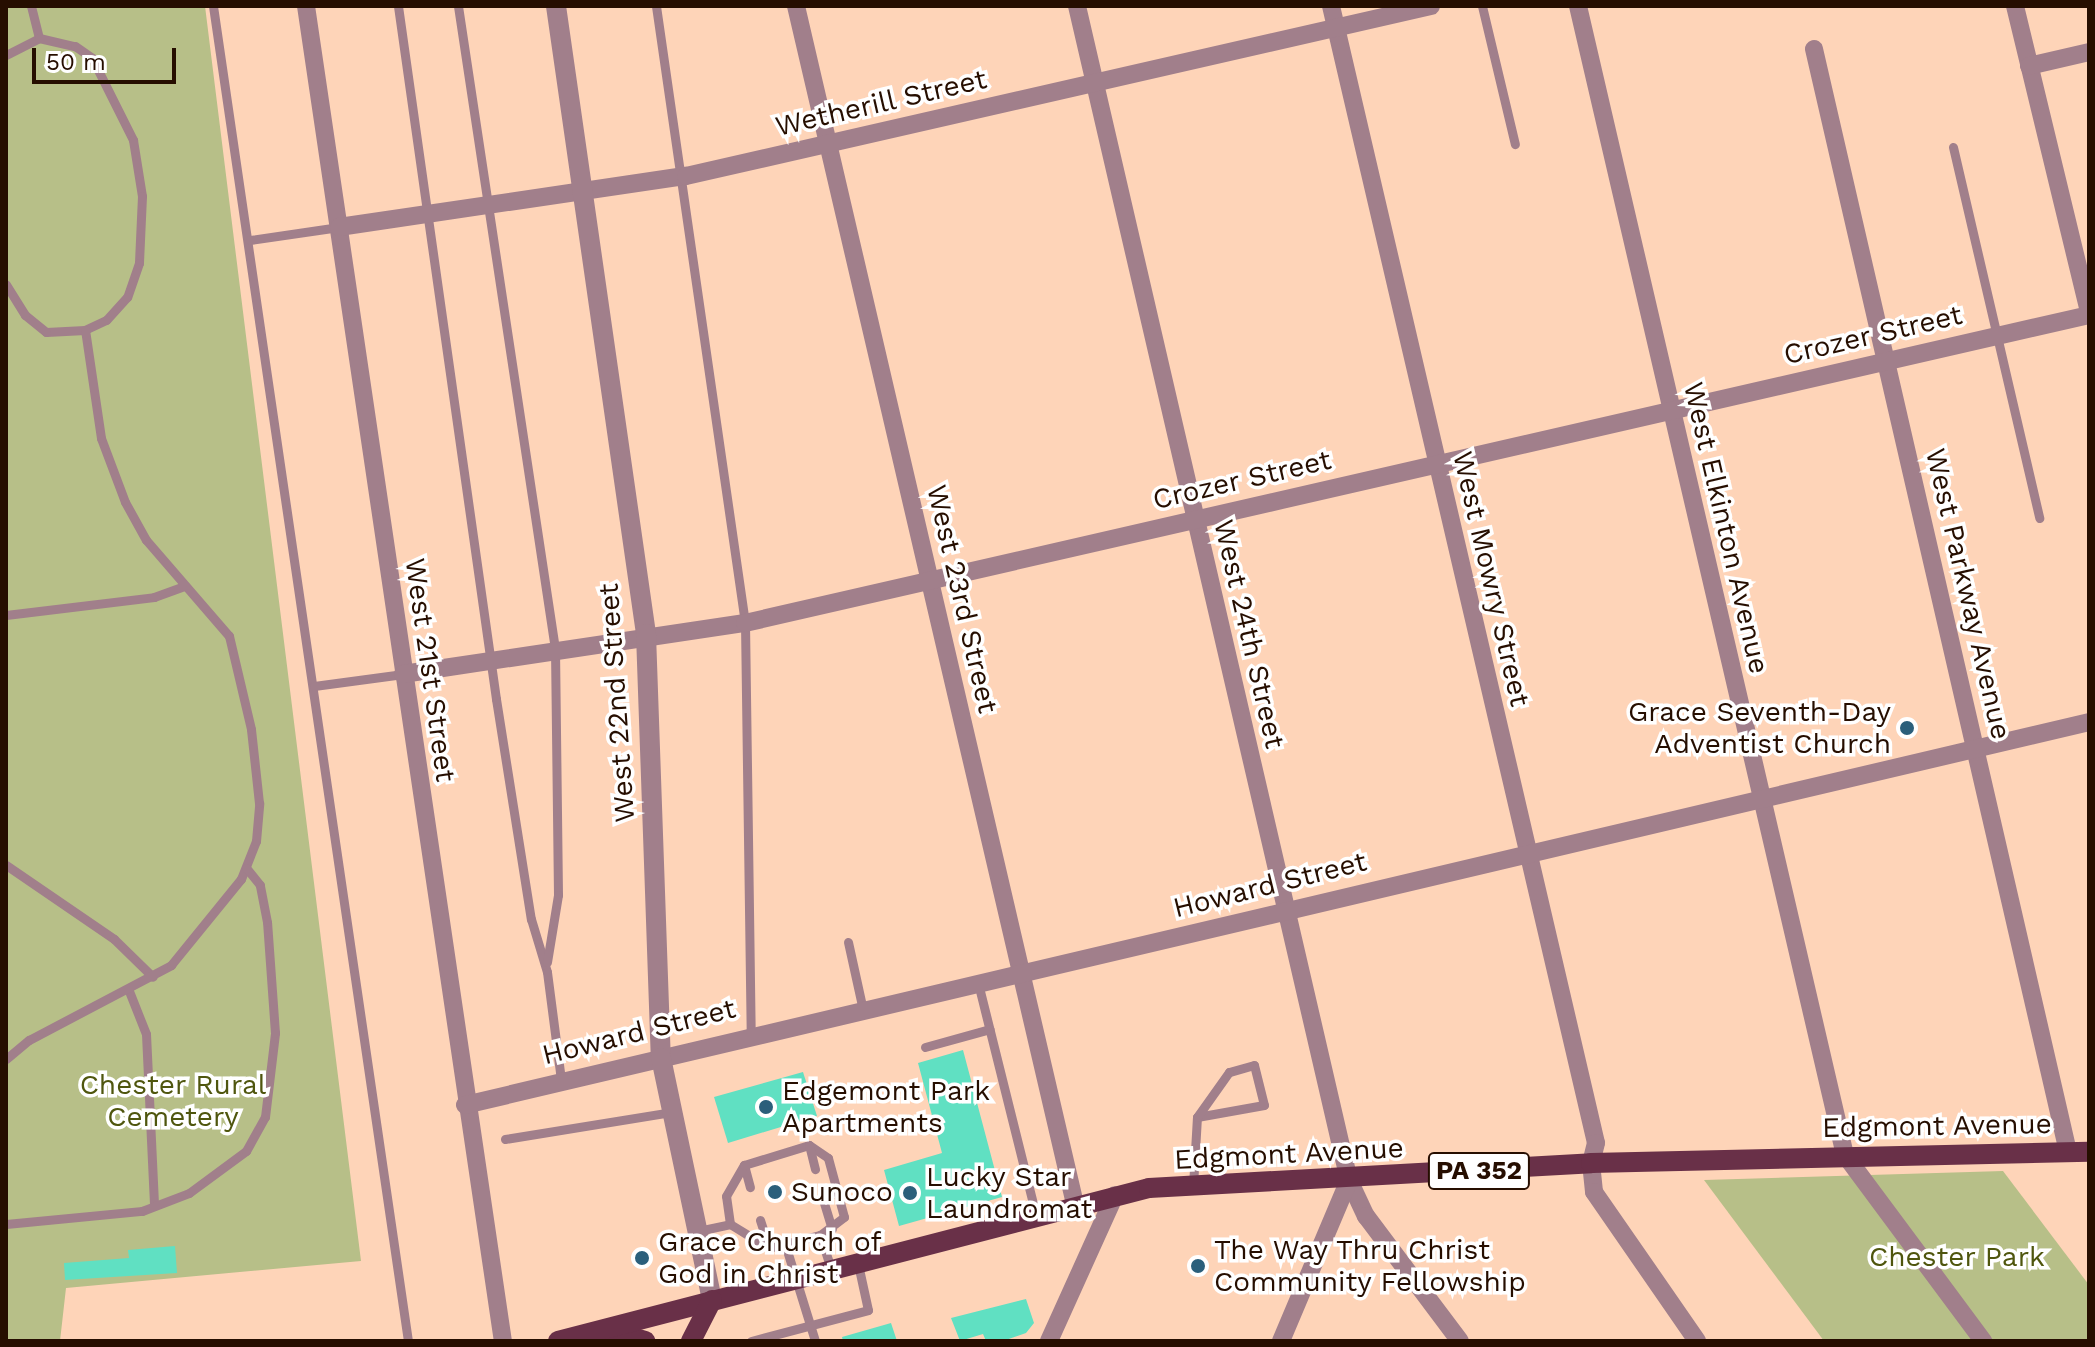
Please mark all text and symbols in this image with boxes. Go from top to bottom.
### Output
scale bar [36,32,180,82]
text: 50 m [46,48,106,76]
street label: Wetherill Street [772,62,990,144]
street label: Crozer Street [1780,298,1966,372]
street label: West Elkinton Avenue [1676,378,1776,678]
street label: Crozer Street [1149,443,1335,517]
street label: West Parkway Avenue [1918,444,2018,744]
street label: West Mowry Street [1445,448,1537,710]
street label: West 23rd Street [919,482,1005,716]
street label: West 24th Street [1206,516,1292,752]
street label: West 21st Street [398,556,462,784]
street label: West 22nd Street [592,582,642,824]
place label: Grace Seventh-Day Adventist Church [1628,695,1891,761]
marker: Grace Seventh-Day Adventist Church [1898,719,1916,737]
street label: Howard Street [1170,845,1370,925]
street label: Howard Street [539,992,739,1072]
park label: Chester Rural Cemetery [79,1068,267,1134]
place label: Edgemont Park Apartments [782,1074,990,1140]
marker: Edgemont Park Apartments [757,1098,775,1116]
street label: Edgmont Avenue [1821,1107,2053,1145]
street label: Edgmont Avenue [1173,1131,1405,1177]
road number: PA 352 [1427,1149,1531,1193]
place label: Lucky Star Laundromat [926,1160,1092,1226]
place label: Sunoco [791,1175,893,1209]
marker: Sunoco [766,1183,784,1201]
marker: Lucky Star Laundromat [901,1184,919,1202]
place label: Grace Church of God in Christ [658,1225,881,1291]
place label: The Way Thru Christ Community Fellowship [1214,1233,1527,1299]
park label: Chester Park [1869,1240,2045,1274]
marker: Grace Church of God in Christ [633,1249,651,1267]
marker: The Way Thru Christ Community Fellowship [1189,1257,1207,1275]

